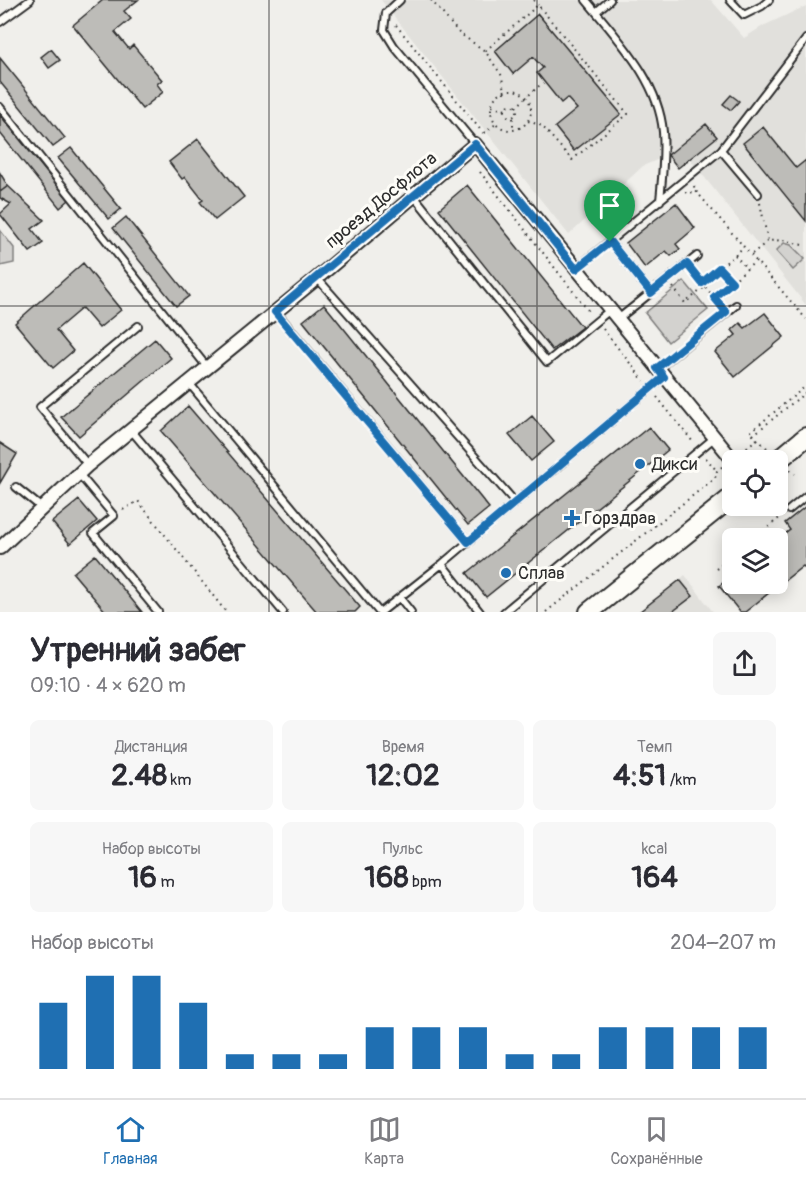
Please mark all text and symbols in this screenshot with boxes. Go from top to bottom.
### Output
street label: проезд Досфлота [321,147,442,254]
pin [584,180,635,242]
icon: arrive [593,189,626,222]
map controls [722,450,788,594]
button: locate [722,450,788,516]
place label: Дикси [651,453,697,476]
marker: Дикси [633,457,647,471]
place label: Горздрав [584,507,656,530]
marker: Горздрав [565,511,579,525]
button: layers [722,528,788,594]
place label: Сплав [518,562,565,585]
marker: Сплав [499,566,513,580]
text: Утренний забег [30,630,246,671]
button: share [713,632,776,695]
text: 09:10 · 4 × 620 m [30,673,186,698]
text: Дистанция [115,737,188,757]
text: Время [382,737,424,757]
text: Темп [637,737,672,757]
text: 2.48 [111,757,167,794]
text: 12:02 [366,757,440,794]
text: 4:51 [613,757,666,794]
text: km [167,770,191,790]
text: /km [666,770,696,790]
text: Набор высоты [102,839,201,859]
text: Пульс [383,839,423,859]
text: kcal [642,839,668,859]
text: 16 [128,859,157,896]
text: 168 [364,859,409,896]
text: 164 [631,859,678,896]
text: m [157,872,175,892]
text: bpm [409,872,442,892]
text: Набор высоты [30,930,154,955]
text: 204–207 m [670,930,776,955]
tab: Главная [103,1113,158,1169]
tab: Карта [364,1113,404,1169]
tab: Сохранённые [610,1113,703,1169]

